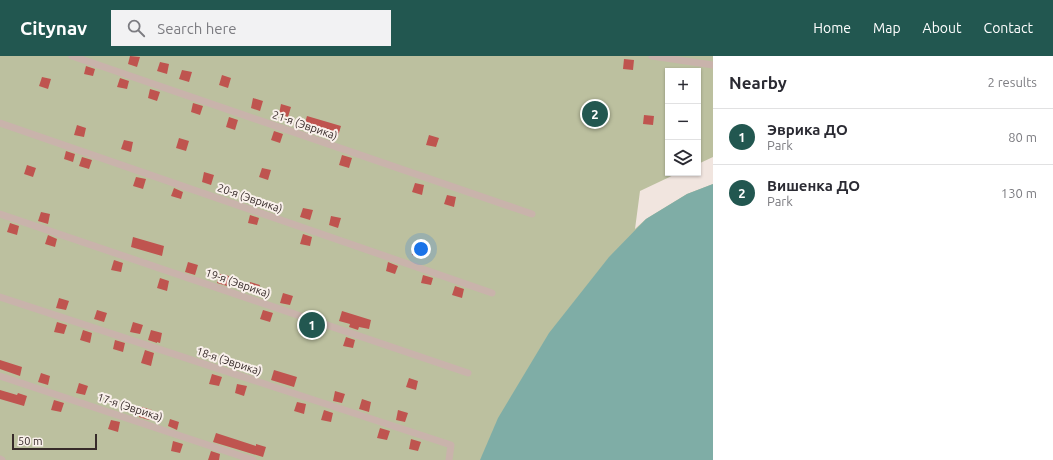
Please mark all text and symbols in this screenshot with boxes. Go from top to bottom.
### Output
search box [111,10,391,46]
text: Citynav [20,17,87,39]
icon: search [125,17,147,39]
text: Search here [157,20,237,37]
text: Home [813,20,851,36]
text: Map [873,20,901,36]
text: About [923,20,962,36]
text: Contact [984,20,1033,36]
map controls [665,68,701,176]
button: + [665,68,701,104]
text: Nearby [729,73,787,92]
text: 2 results [987,75,1037,89]
pin: 2 [582,99,608,129]
button: − [665,104,701,140]
street label: 21-я (Эврика) [271,108,339,143]
text: Эврика ДО [767,121,848,138]
text: 1 [738,130,746,144]
text: 80 m [1008,130,1037,144]
text: Park [767,138,793,152]
button: layers [665,140,701,176]
text: Вишенка ДО [767,177,860,194]
street label: 20-я (Эврика) [216,181,284,216]
text: 2 [738,186,746,200]
text: 130 m [1001,186,1037,200]
text: Park [767,194,793,208]
your location [411,239,431,259]
street label: 19-я (Эврика) [204,266,272,301]
pin: 1 [299,310,325,340]
street label: 18-я (Эврика) [195,345,263,378]
street label: 17-я (Эврика) [96,391,164,424]
scale bar [12,432,97,451]
text: 50 m [18,435,42,447]

